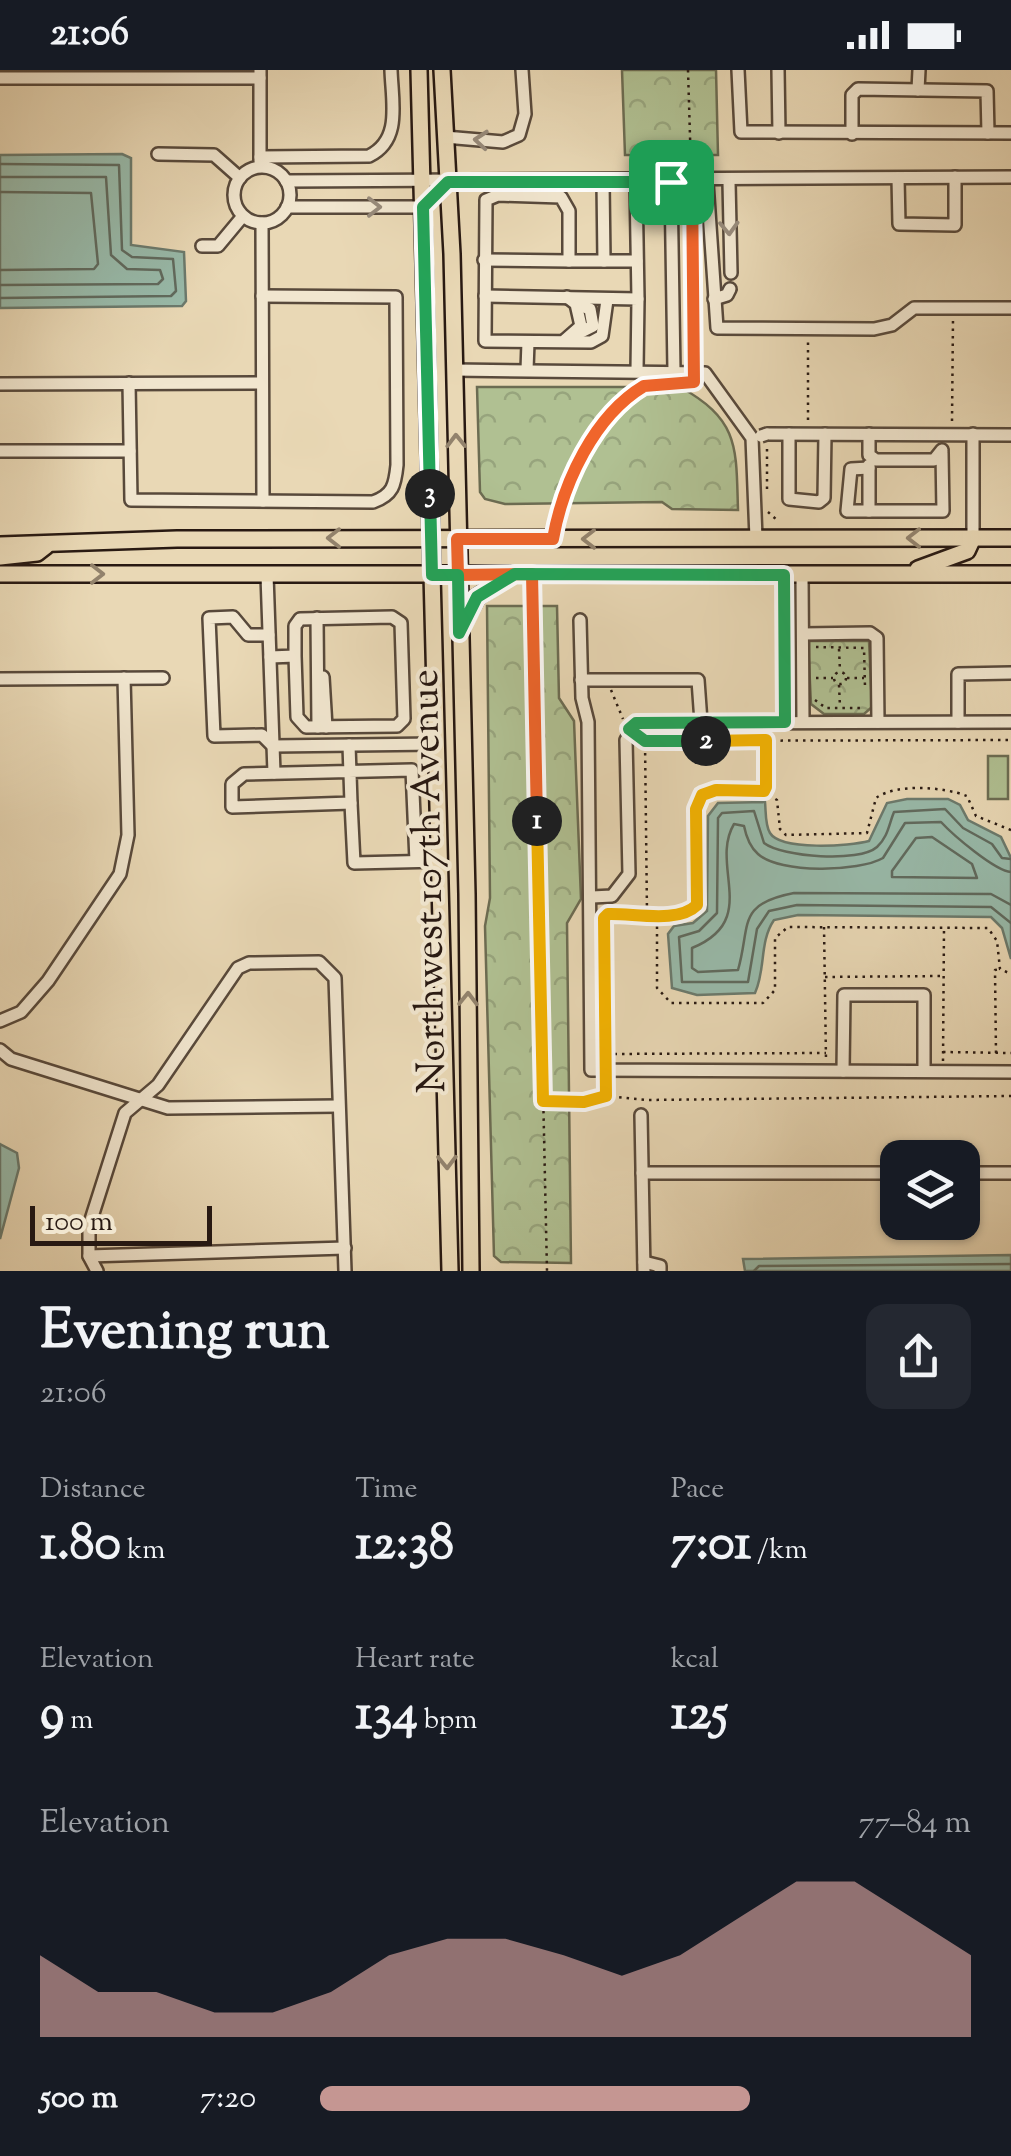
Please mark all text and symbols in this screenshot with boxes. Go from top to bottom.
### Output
text: 21:06 [50,8,129,62]
one-way arrow [472,130,488,152]
pin [629,140,714,225]
icon: arrive [644,155,699,210]
one-way arrow [367,196,383,217]
one-way arrow [719,220,740,236]
one-way arrow [445,433,466,449]
pin: 3 [405,469,455,519]
text: 3 [424,474,436,514]
one-way arrow [905,527,920,549]
one-way arrow [325,528,341,549]
one-way arrow [580,528,596,549]
one-way arrow [90,563,106,585]
street label: Northwest 107th Avenue [399,669,463,1093]
pin: 2 [681,716,731,766]
text: 2 [699,721,713,761]
pin: 1 [512,796,562,846]
text: 1 [532,801,542,841]
one-way arrow [457,990,479,1006]
map controls [880,1140,980,1240]
button: layers [880,1140,980,1240]
one-way arrow [436,1154,458,1170]
scale bar [30,1201,212,1246]
text: 100 m [45,1203,113,1243]
text: Evening run [40,1294,329,1373]
button: share [866,1304,971,1409]
text: 21:06 [40,1371,107,1417]
text: Distance [40,1470,146,1510]
text: Time [355,1470,418,1510]
text: Pace [671,1470,724,1510]
text: 1.80 [40,1510,121,1582]
text: 12:38 [355,1510,454,1582]
text: 7:01 [671,1510,751,1582]
text: km [121,1531,165,1571]
text: /km [751,1531,808,1571]
text: Elevation [40,1640,154,1680]
text: Heart rate [355,1640,475,1680]
text: kcal [671,1640,719,1680]
text: 9 [40,1680,64,1752]
text: 134 [355,1680,418,1752]
text: 125 [671,1680,728,1752]
text: m [64,1701,93,1741]
text: bpm [418,1701,477,1741]
text: Elevation [40,1801,170,1847]
text: 77–84 m [858,1801,971,1847]
text: 500 m [40,2076,118,2122]
text: 7:20 [200,2076,256,2122]

